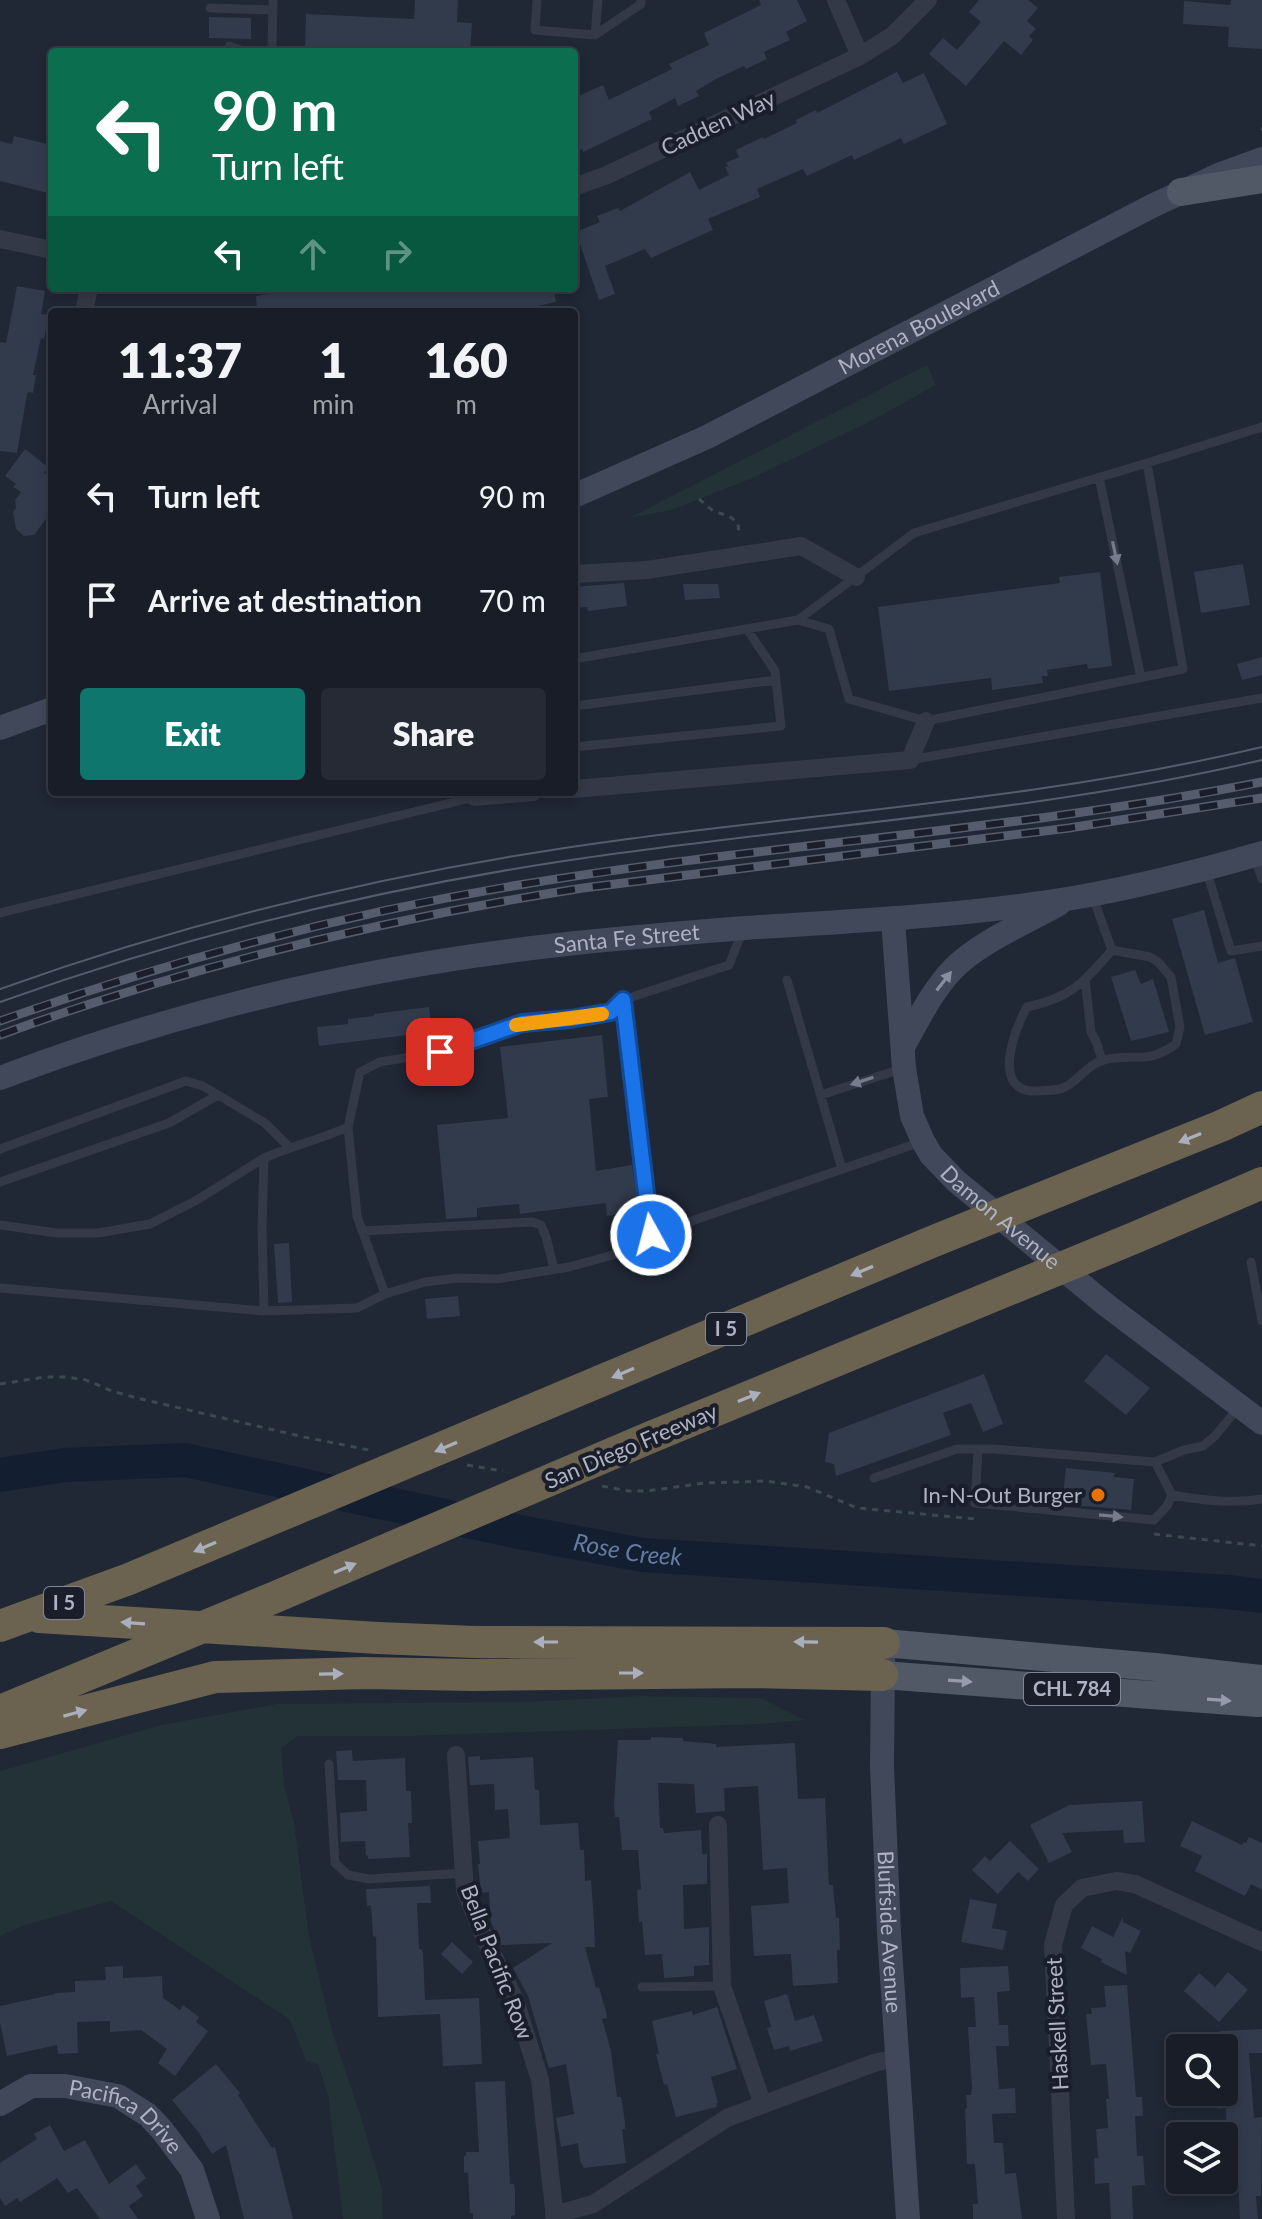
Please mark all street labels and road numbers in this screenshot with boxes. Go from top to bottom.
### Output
street label: Cadden Way [656,84,780,161]
street label: Morena Boulevard [833,274,1004,380]
street label: Santa Fe Street [552,918,701,958]
street label: Damon Avenue [935,1159,1066,1275]
road number: I 5 [706,1313,746,1345]
street label: San Diego Freeway [541,1397,722,1494]
road number: I 5 [44,1587,84,1619]
road number: CHL 784 [1024,1673,1120,1705]
street label: Bluffside Avenue [873,1850,908,2014]
street label: Bella Pacific Row [456,1881,539,2043]
street label: Haskell Street [1040,1957,1073,2091]
street label: Pacifica Drive [67,2073,189,2159]

